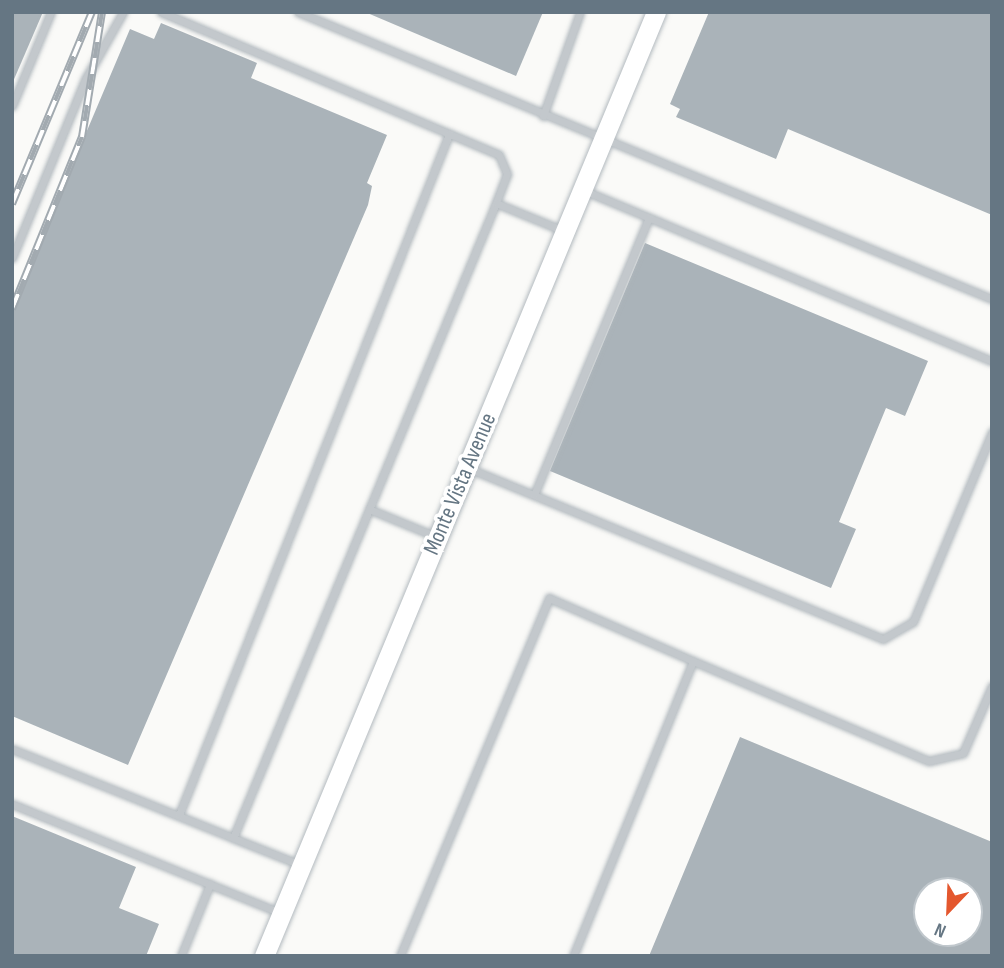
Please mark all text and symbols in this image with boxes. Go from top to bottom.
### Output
street label: Monte Vista Avenue [418,409,502,559]
north arrow [913,877,983,947]
text: N [931,917,950,943]

